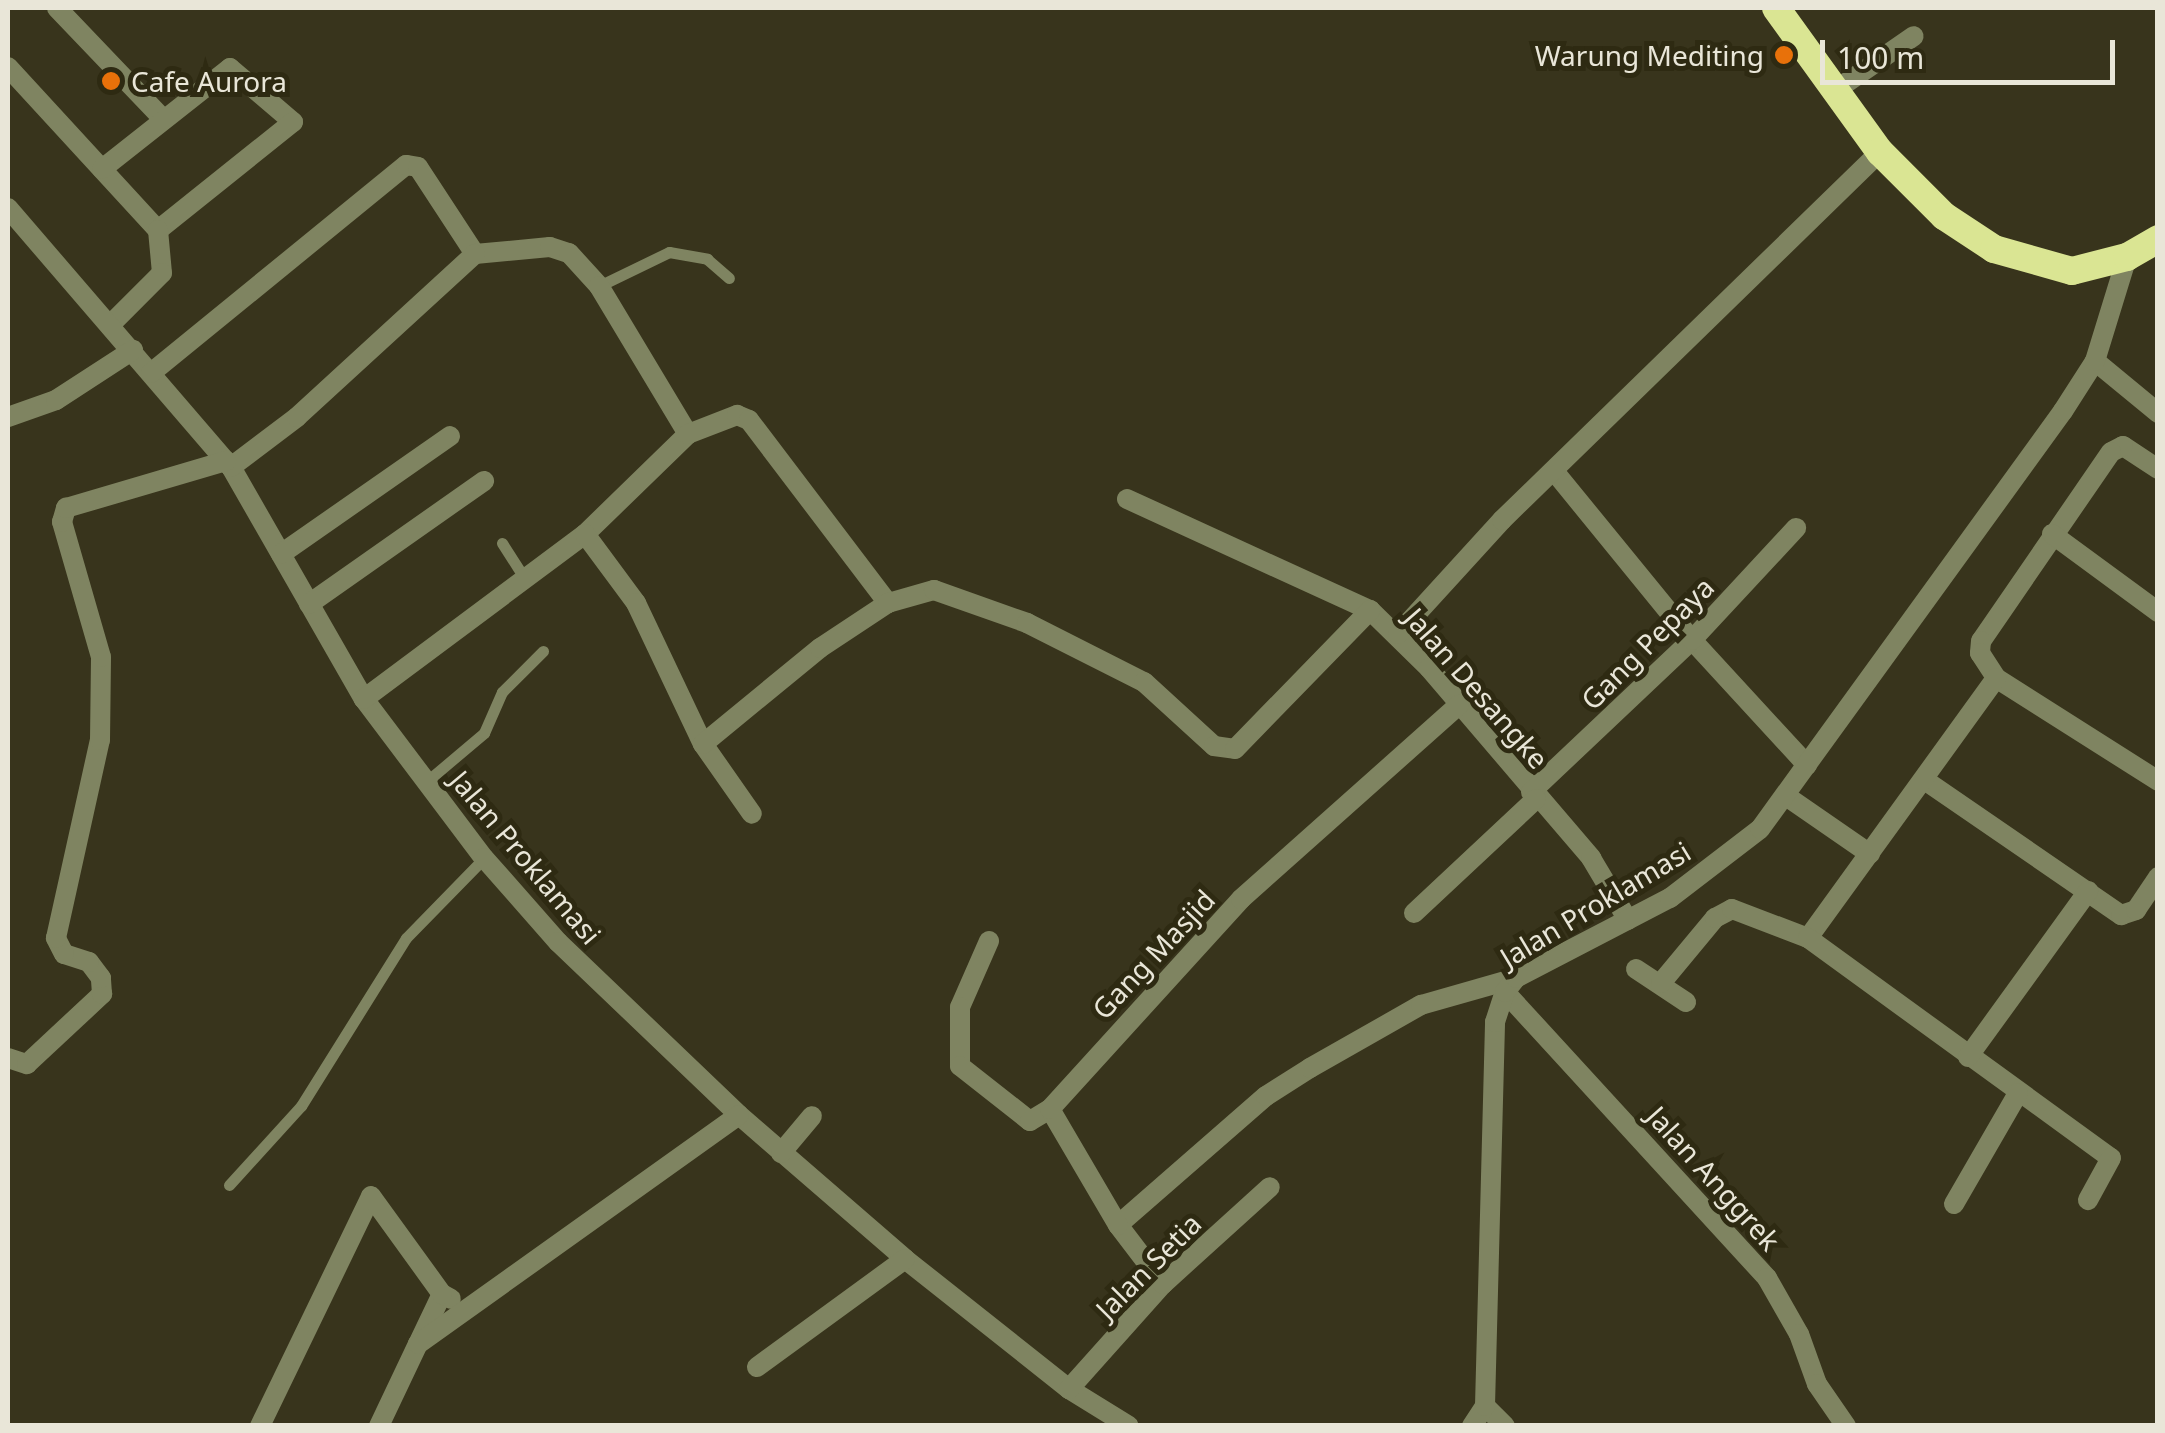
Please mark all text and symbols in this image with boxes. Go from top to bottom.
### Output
scale bar [1825,20,2120,82]
text: 100 m [1837,37,1924,78]
place label: Warung Mediting [1535,38,1764,72]
marker: Warung Mediting [1773,44,1795,66]
place label: Cafe Aurora [131,64,287,98]
marker: Cafe Aurora [100,70,122,92]
street label: Gang Pepaya [1574,570,1720,716]
street label: Jalan Desangke [1398,601,1556,775]
street label: Jalan Proklamasi [444,763,608,951]
street label: Jalan Proklamasi [1494,834,1696,974]
street label: Gang Masjid [1085,883,1221,1025]
street label: Jalan Anggrek [1641,1099,1787,1257]
street label: Jalan Setia [1088,1206,1208,1326]

